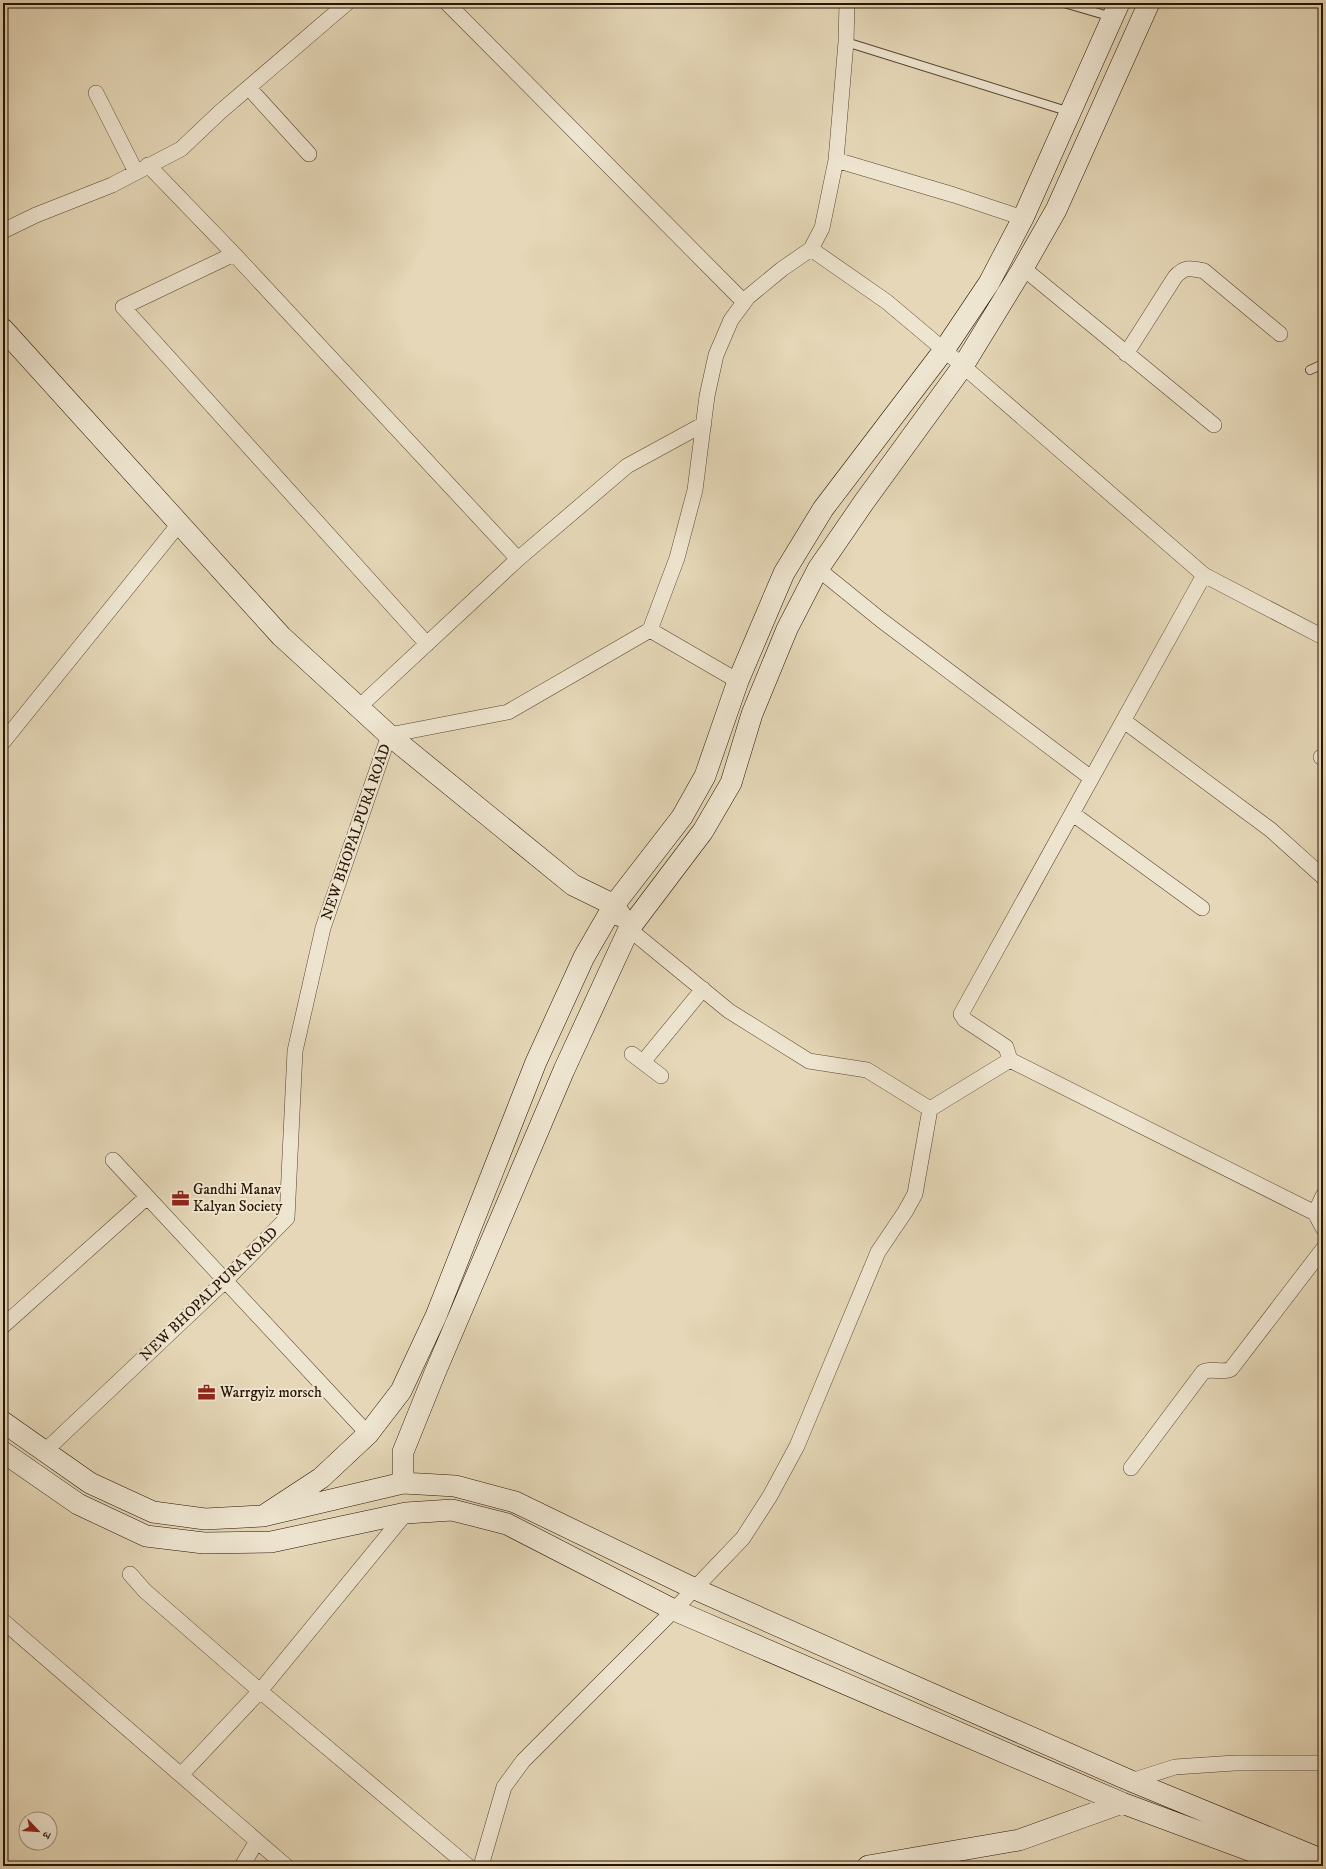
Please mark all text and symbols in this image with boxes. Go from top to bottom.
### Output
street label: NEW BHOPALPURA ROAD [317,741,395,923]
place label: Gandhi Manav Kalyan Society [193,1180,283,1216]
office icon: Gandhi Manav Kalyan Society [170,1188,190,1208]
street label: NEW BHOPALPURA ROAD [136,1223,282,1365]
office icon: Warrgyiz morsch [197,1382,217,1402]
place label: Warrgyiz morsch [219,1383,322,1402]
north arrow [18,1811,58,1851]
text: उ [38,1828,54,1842]

